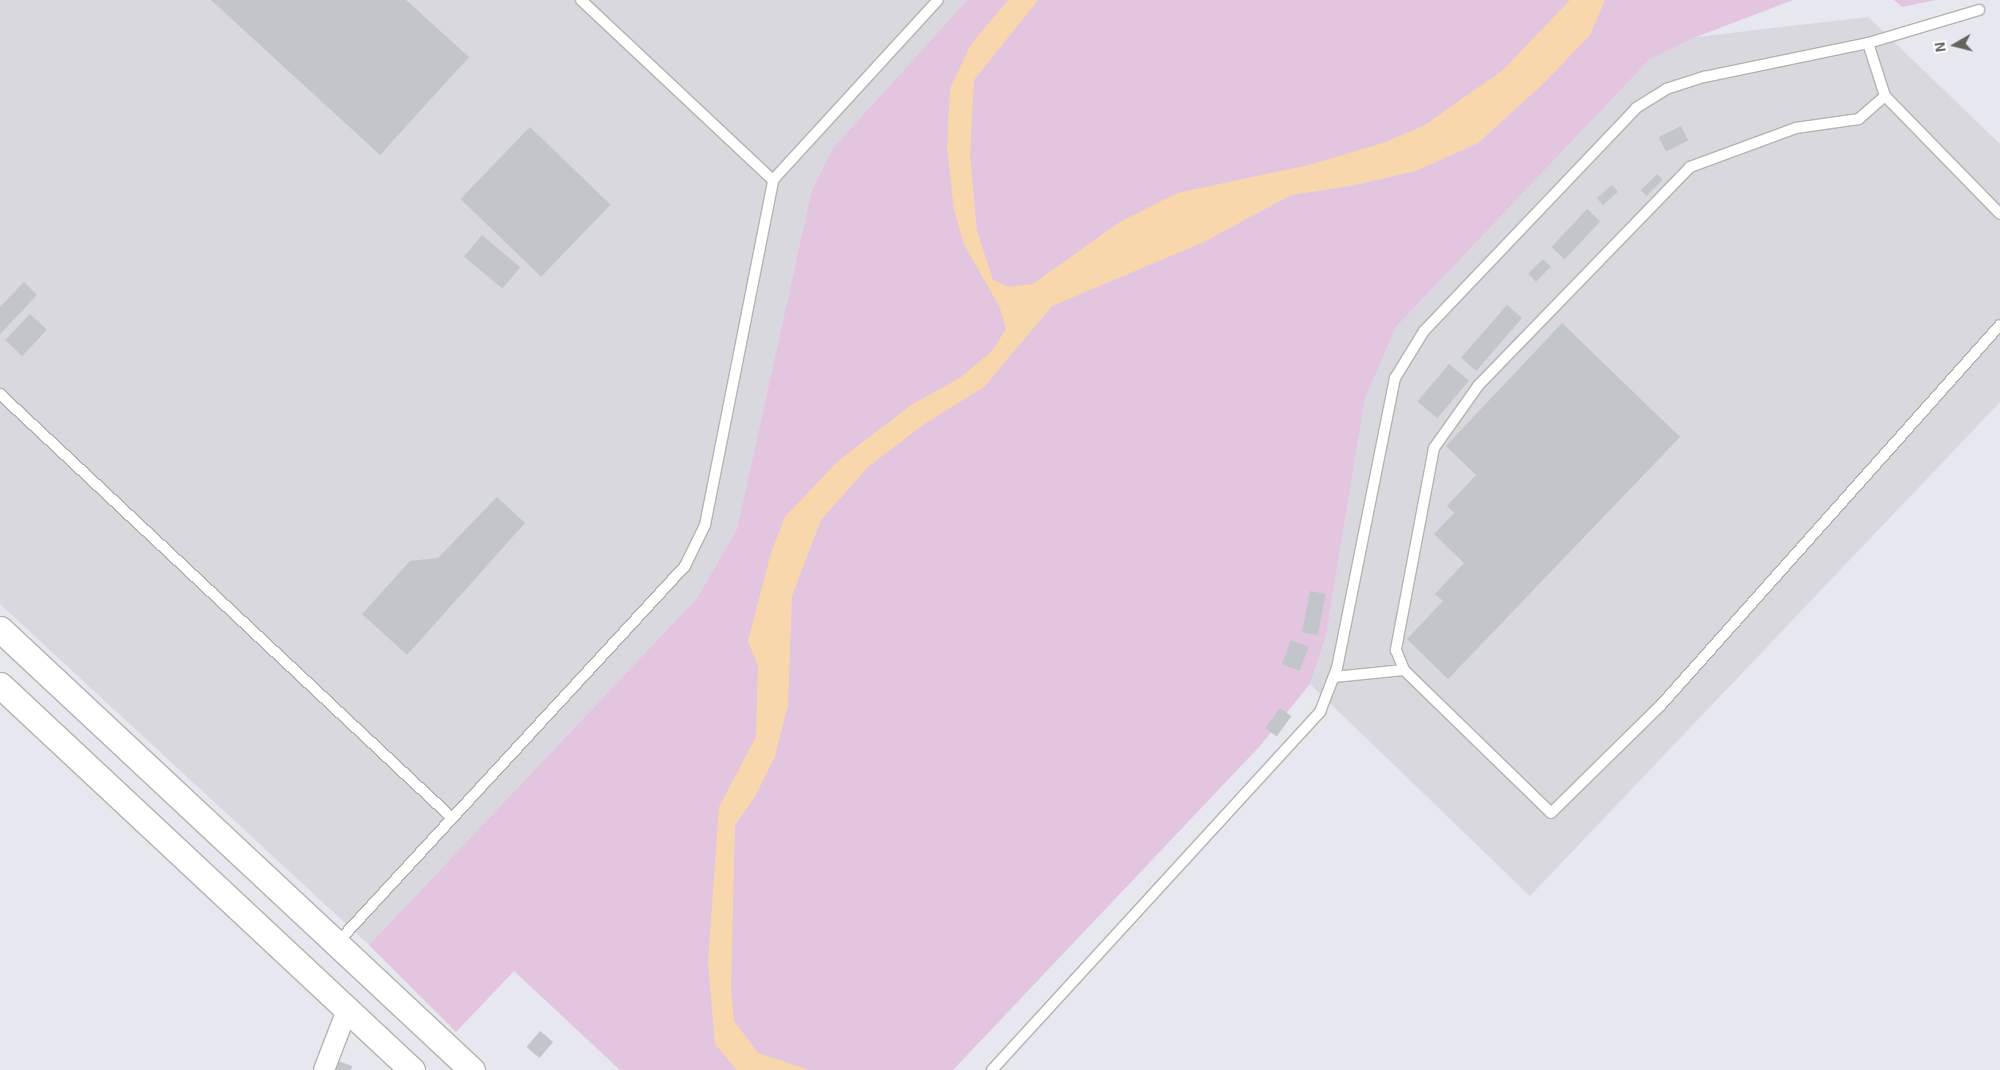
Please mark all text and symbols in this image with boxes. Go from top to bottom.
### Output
north arrow [1930,20,1980,70]
text: N [1931,41,1949,53]

